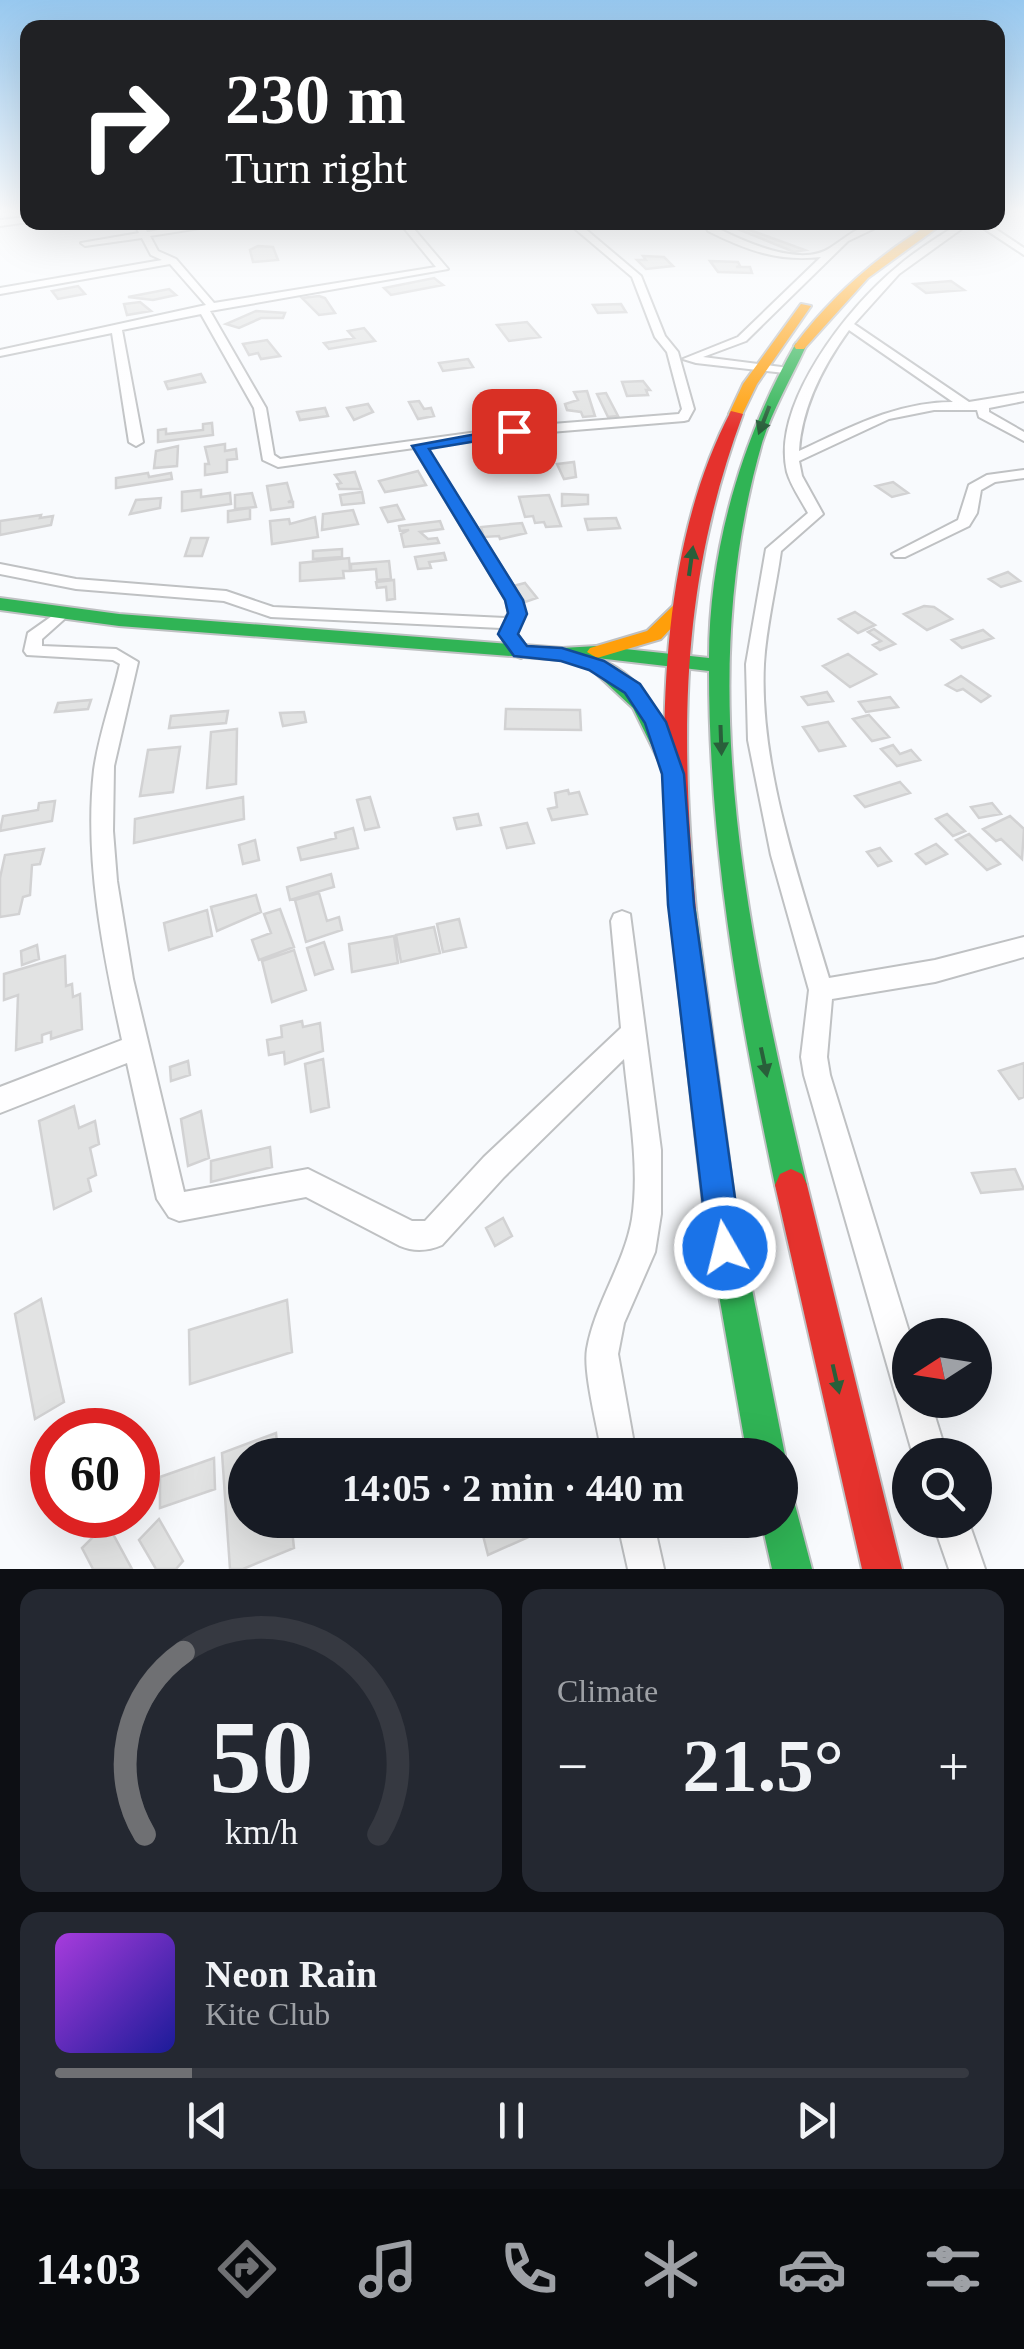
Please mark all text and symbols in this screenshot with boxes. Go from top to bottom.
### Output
icon: right [60,60,190,190]
text: 230 m [225,61,406,138]
text: Turn right [225,143,407,193]
pin [472,389,557,474]
icon: arrive [487,404,542,459]
one-way arrow [756,406,771,436]
one-way arrow [683,544,699,576]
one-way arrow [713,725,729,757]
one-way arrow [757,1047,773,1078]
position arrow [673,1196,777,1300]
north arrow [892,1318,992,1418]
map controls [892,1318,992,1538]
one-way arrow [829,1364,844,1395]
speed limit sign: 60 [30,1408,160,1538]
button: search [892,1438,992,1538]
text: 14:05 · 2 min · 440 m [342,1467,684,1509]
text: Climate [557,1673,658,1709]
text: 50 [209,1699,313,1814]
text: 21.5° [682,1724,844,1807]
text: − [557,1736,588,1797]
text: + [938,1736,969,1797]
text: km/h [224,1812,298,1852]
text: Neon Rain [205,1953,377,1995]
text: Kite Club [205,1996,330,2032]
icon: previous [180,2093,235,2148]
icon: pause [484,2093,539,2148]
icon: next [789,2093,844,2148]
icon: directions [212,2234,282,2304]
icon: music [353,2234,423,2304]
icon: phone [494,2234,564,2304]
icon: climate [636,2234,706,2304]
icon: car [777,2234,847,2304]
icon: filters [918,2234,988,2304]
text: 14:03 [36,2244,141,2294]

